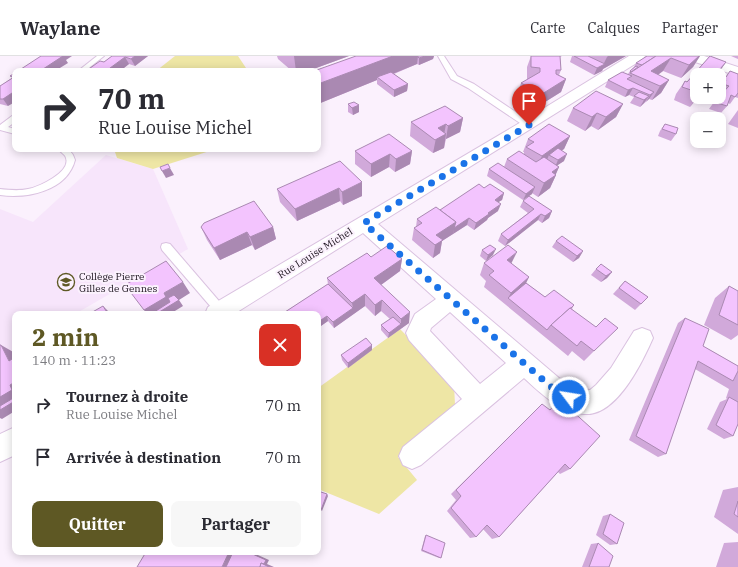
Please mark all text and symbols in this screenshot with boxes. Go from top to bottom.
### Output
text: Waylane [20,16,101,40]
text: Carte [530,19,566,37]
text: Calques [588,19,640,37]
text: Partager [662,19,718,37]
map controls [690,68,726,148]
button: + [690,68,726,104]
text: 70 m [98,80,165,117]
icon: right [32,84,84,136]
pin [512,84,546,125]
icon: arrive [518,90,540,112]
button: − [690,112,726,148]
text: Rue Louise Michel [98,116,252,139]
street label: Rue Louise Michel [275,225,355,281]
place label: Collège Pierre Gilles de Gennes [79,270,157,295]
school or university icon: Collège Pierre Gilles de Gennes [56,272,76,292]
text: 2 min [32,321,99,353]
button: close [259,324,301,366]
text: 140 m · 11:23 [32,352,116,369]
position arrow [548,376,590,418]
text: Tournez à droite [66,387,188,406]
icon: right [32,394,54,416]
text: 70 m [265,396,301,415]
text: Rue Louise Michel [66,406,177,423]
icon: arrive [32,446,54,468]
text: Arrivée à destination [66,448,221,467]
text: 70 m [265,448,301,467]
button: Quitter [32,501,163,547]
button: Partager [171,501,301,547]

